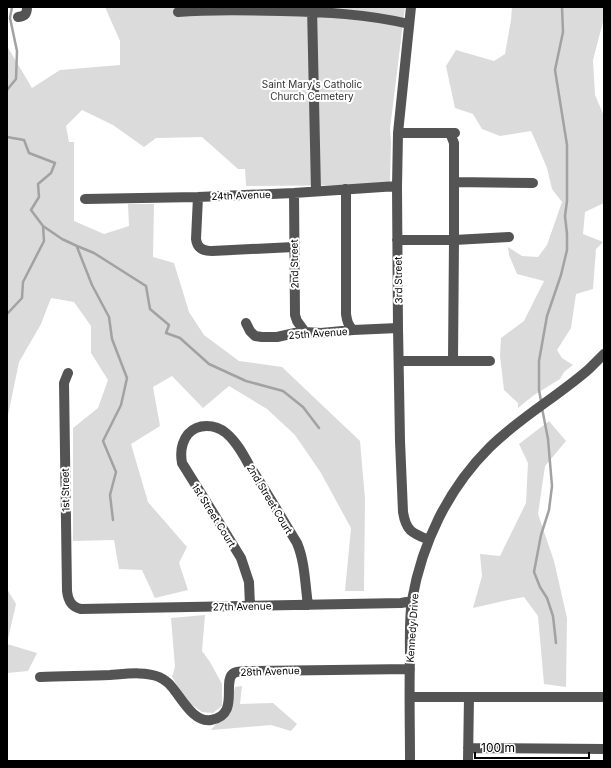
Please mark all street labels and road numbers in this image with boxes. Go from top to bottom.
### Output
street label: 24th Avenue [211,188,271,202]
street label: 2nd Street [288,239,300,289]
street label: 3rd Street [392,256,404,304]
street label: 25th Avenue [288,325,348,341]
street label: 2nd Street Court [245,462,296,536]
street label: 1st Street [59,467,71,512]
street label: 1st Street Court [190,481,239,550]
street label: Kennedy Drive [404,593,420,663]
street label: 27th Avenue [212,599,272,613]
street label: 28th Avenue [240,664,300,678]

